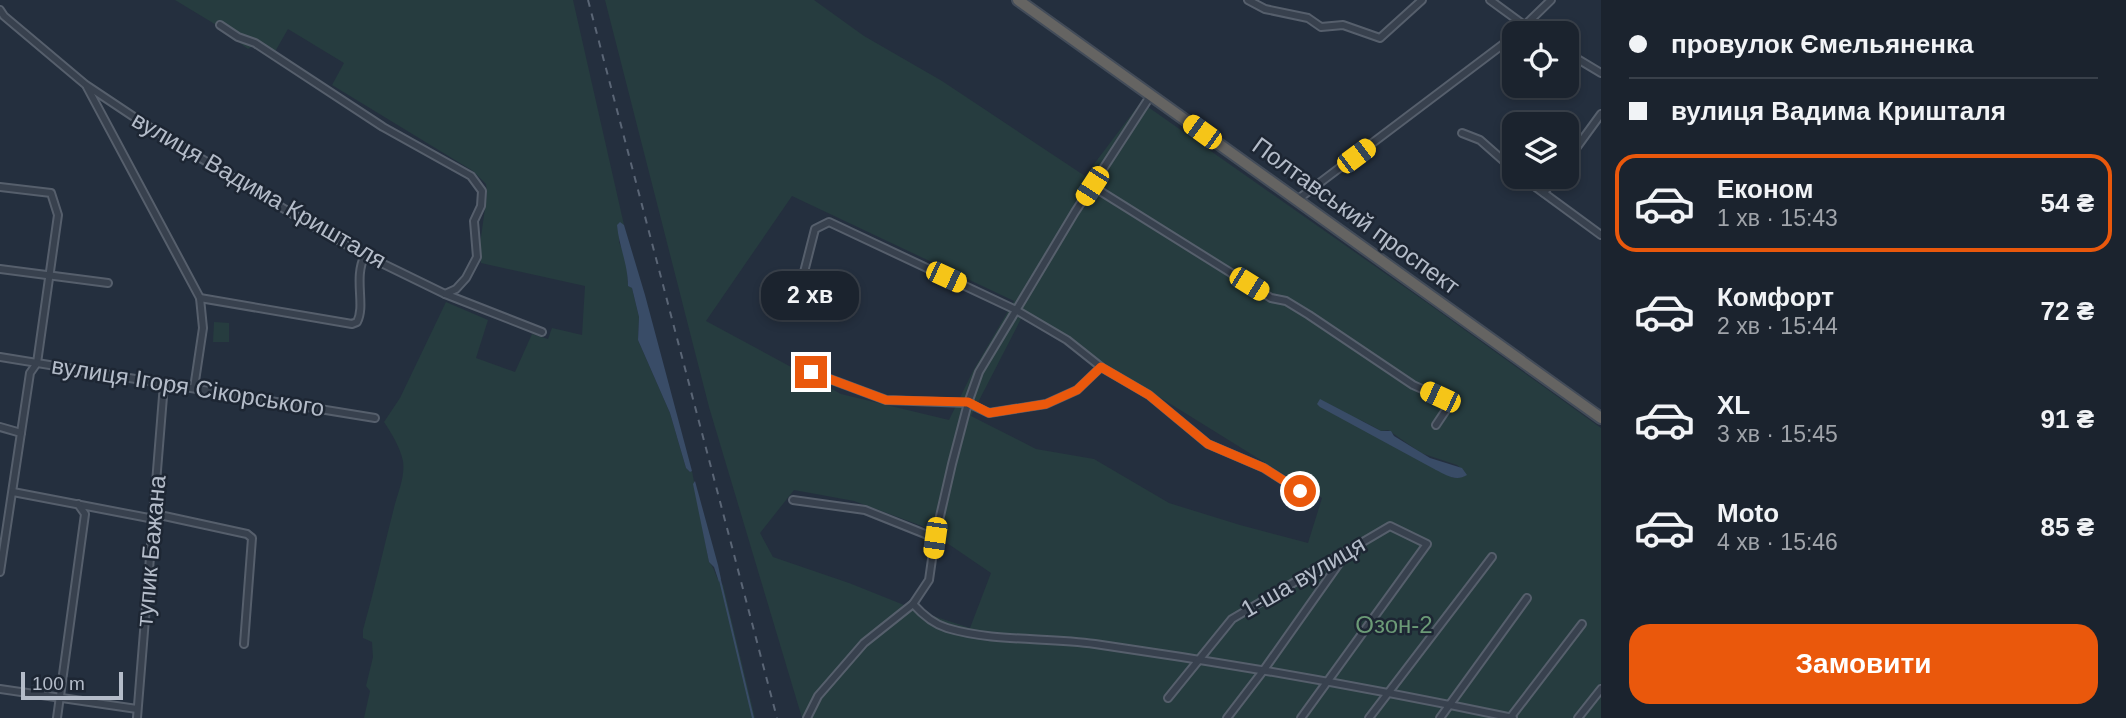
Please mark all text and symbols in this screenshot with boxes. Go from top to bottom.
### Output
map controls [1502,21,1579,189]
button: locate [1502,21,1579,98]
text: провулок Ємельяненка [1671,29,1973,59]
text: вулиця Вадима Кришталя [1671,96,2006,126]
street label: вулиця Вадима Кришталя [127,106,391,273]
car [1179,111,1226,153]
button: layers [1502,112,1579,189]
street label: Полтавський проспект [1248,132,1465,300]
car [1333,135,1380,177]
car [1072,163,1113,209]
icon: car [1633,172,1696,235]
text: Економ [1717,174,1813,204]
text: 54 ₴ [2041,188,2094,218]
text: 1 хв · 15:43 [1717,205,1838,231]
car [923,259,970,295]
car [1226,264,1273,304]
callout: 2 хв [762,270,860,320]
icon: car [1633,280,1696,343]
text: 2 хв [787,282,833,308]
text: Комфорт [1717,282,1834,312]
text: 72 ₴ [2041,296,2094,326]
text: 2 хв · 15:44 [1717,313,1838,339]
street label: вулиця Ігоря Сікорського [50,352,326,421]
route end [795,356,827,388]
car [1417,379,1464,415]
icon: car [1633,388,1696,451]
text: XL [1717,390,1750,420]
text: 91 ₴ [2041,404,2094,434]
text: 3 хв · 15:45 [1717,421,1838,447]
street label: тупик Бажана [130,473,171,628]
route start [1284,475,1316,507]
icon: car [1633,496,1696,559]
text: Moto [1717,498,1779,528]
text: 85 ₴ [2041,512,2094,542]
car [922,516,949,560]
text: 4 хв · 15:46 [1717,529,1838,555]
street label: 1-ша вулиця [1236,530,1369,623]
park label: Озон-2 [1355,611,1433,638]
button: Замовити [1629,624,2098,704]
scale bar [21,669,122,701]
text: 100 m [32,673,85,694]

